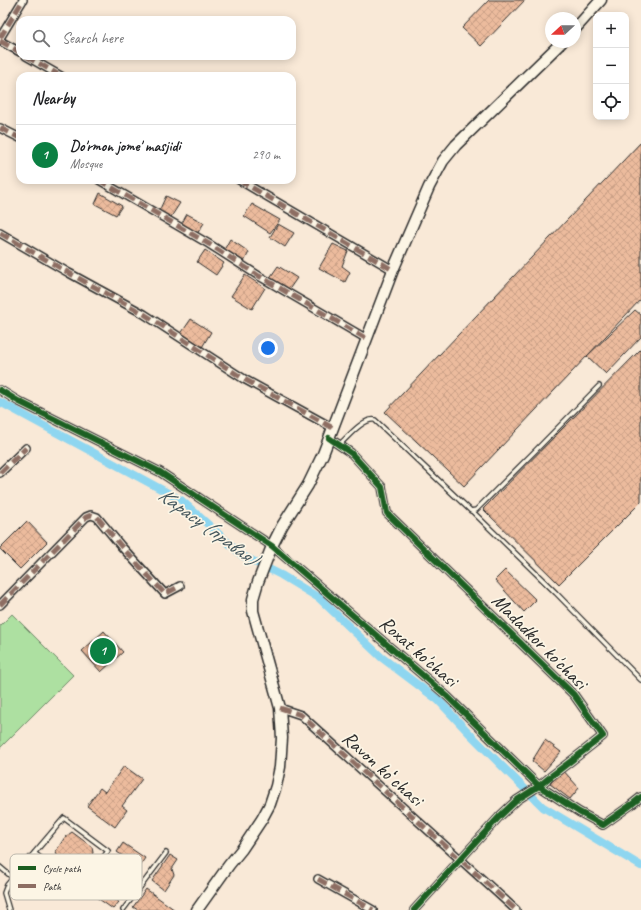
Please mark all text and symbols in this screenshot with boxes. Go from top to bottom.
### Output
north arrow [545,12,581,48]
map controls [593,12,629,120]
button: + [593,12,629,48]
search box [16,16,296,60]
icon: search [30,27,52,49]
text: Search here [62,29,123,48]
button: − [593,48,629,84]
button: locate [593,84,629,120]
text: Nearby [32,88,75,109]
text: Do'rmon jome' masjidi [70,137,180,156]
text: 1 [42,147,48,163]
text: 290 m [252,147,280,163]
text: Mosque [70,156,102,172]
your location [258,338,278,358]
water label: Карасу (правая) [153,481,267,574]
street label: Madadkor ko'chasi [486,588,594,696]
street label: Roxat ko'chasi [374,610,465,694]
pin: 1 [90,636,116,666]
street label: Ravon koʻchasi [337,725,430,813]
legend [10,854,142,900]
text: Cycle path [43,861,82,875]
text: Path [43,879,62,893]

